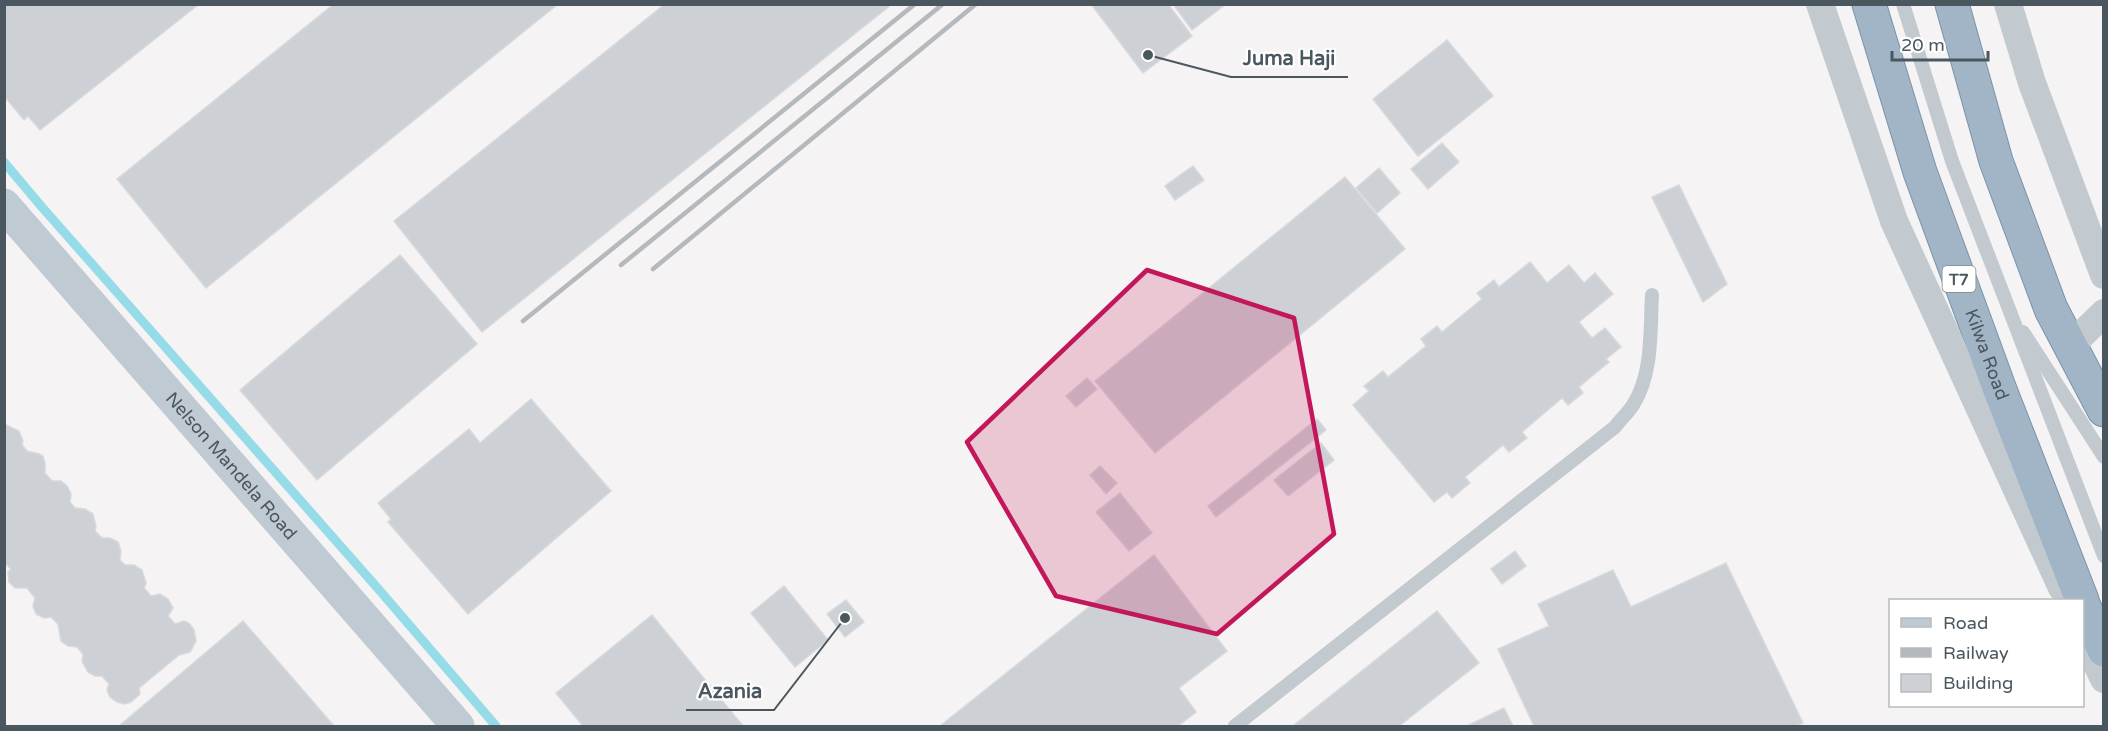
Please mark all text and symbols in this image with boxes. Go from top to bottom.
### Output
scale bar [1892,24,1988,62]
text: 20 m [1901,34,1945,56]
callout: Juma Haji [1231,39,1348,77]
text: Juma Haji [1242,47,1335,71]
road number: T7 [1942,266,1976,292]
street label: Kilwa Road [1960,306,2014,403]
street label: Nelson Mandela Road [161,387,302,544]
legend [1889,599,2084,707]
text: Road [1943,612,1988,634]
text: Railway [1943,642,2009,664]
callout: Azania [686,672,774,710]
text: Building [1943,672,2013,694]
text: Azania [698,680,762,704]

